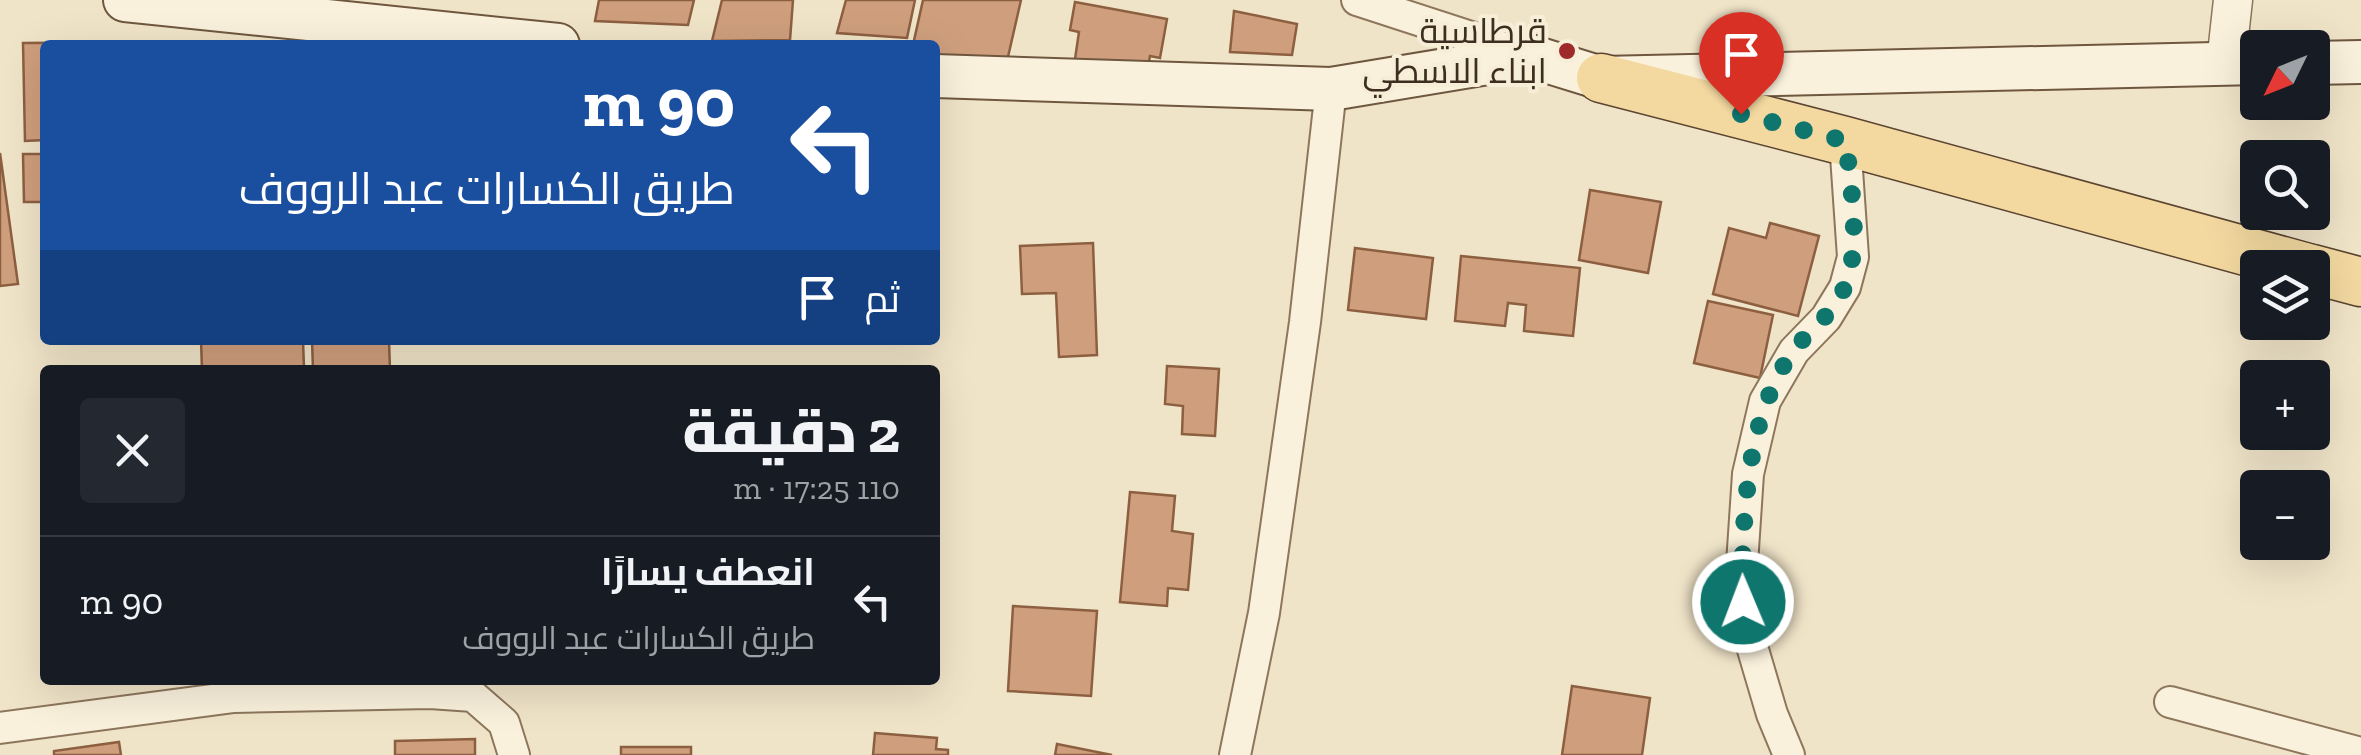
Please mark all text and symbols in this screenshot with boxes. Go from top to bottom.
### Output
place label: قرطاسية ابناء الاسطي [1363,10,1547,98]
pin [1699,12,1784,115]
icon: arrive [1714,27,1769,82]
north arrow [2240,30,2330,120]
map controls [2240,30,2330,560]
marker: قرطاسية ابناء الاسطي [1556,40,1578,62]
text: 90 m [583,60,735,144]
icon: left [770,80,900,210]
button: search [2240,140,2330,230]
text: طريق الكسارات عبد الرووف [239,162,735,216]
button: layers [2240,250,2330,340]
icon: arrive [790,270,845,325]
text: ثم [865,276,900,322]
button: + [2240,360,2330,450]
text: 2 دقيقة [682,395,900,467]
button: close [80,398,185,503]
text: 110 m · 17:25 [734,469,900,507]
button: − [2240,470,2330,560]
text: انعطف يسارًا [601,549,815,595]
position arrow [1691,550,1795,654]
icon: left [845,574,900,629]
text: 90 m [80,578,164,624]
text: طريق الكسارات عبد الرووف [462,619,815,657]

